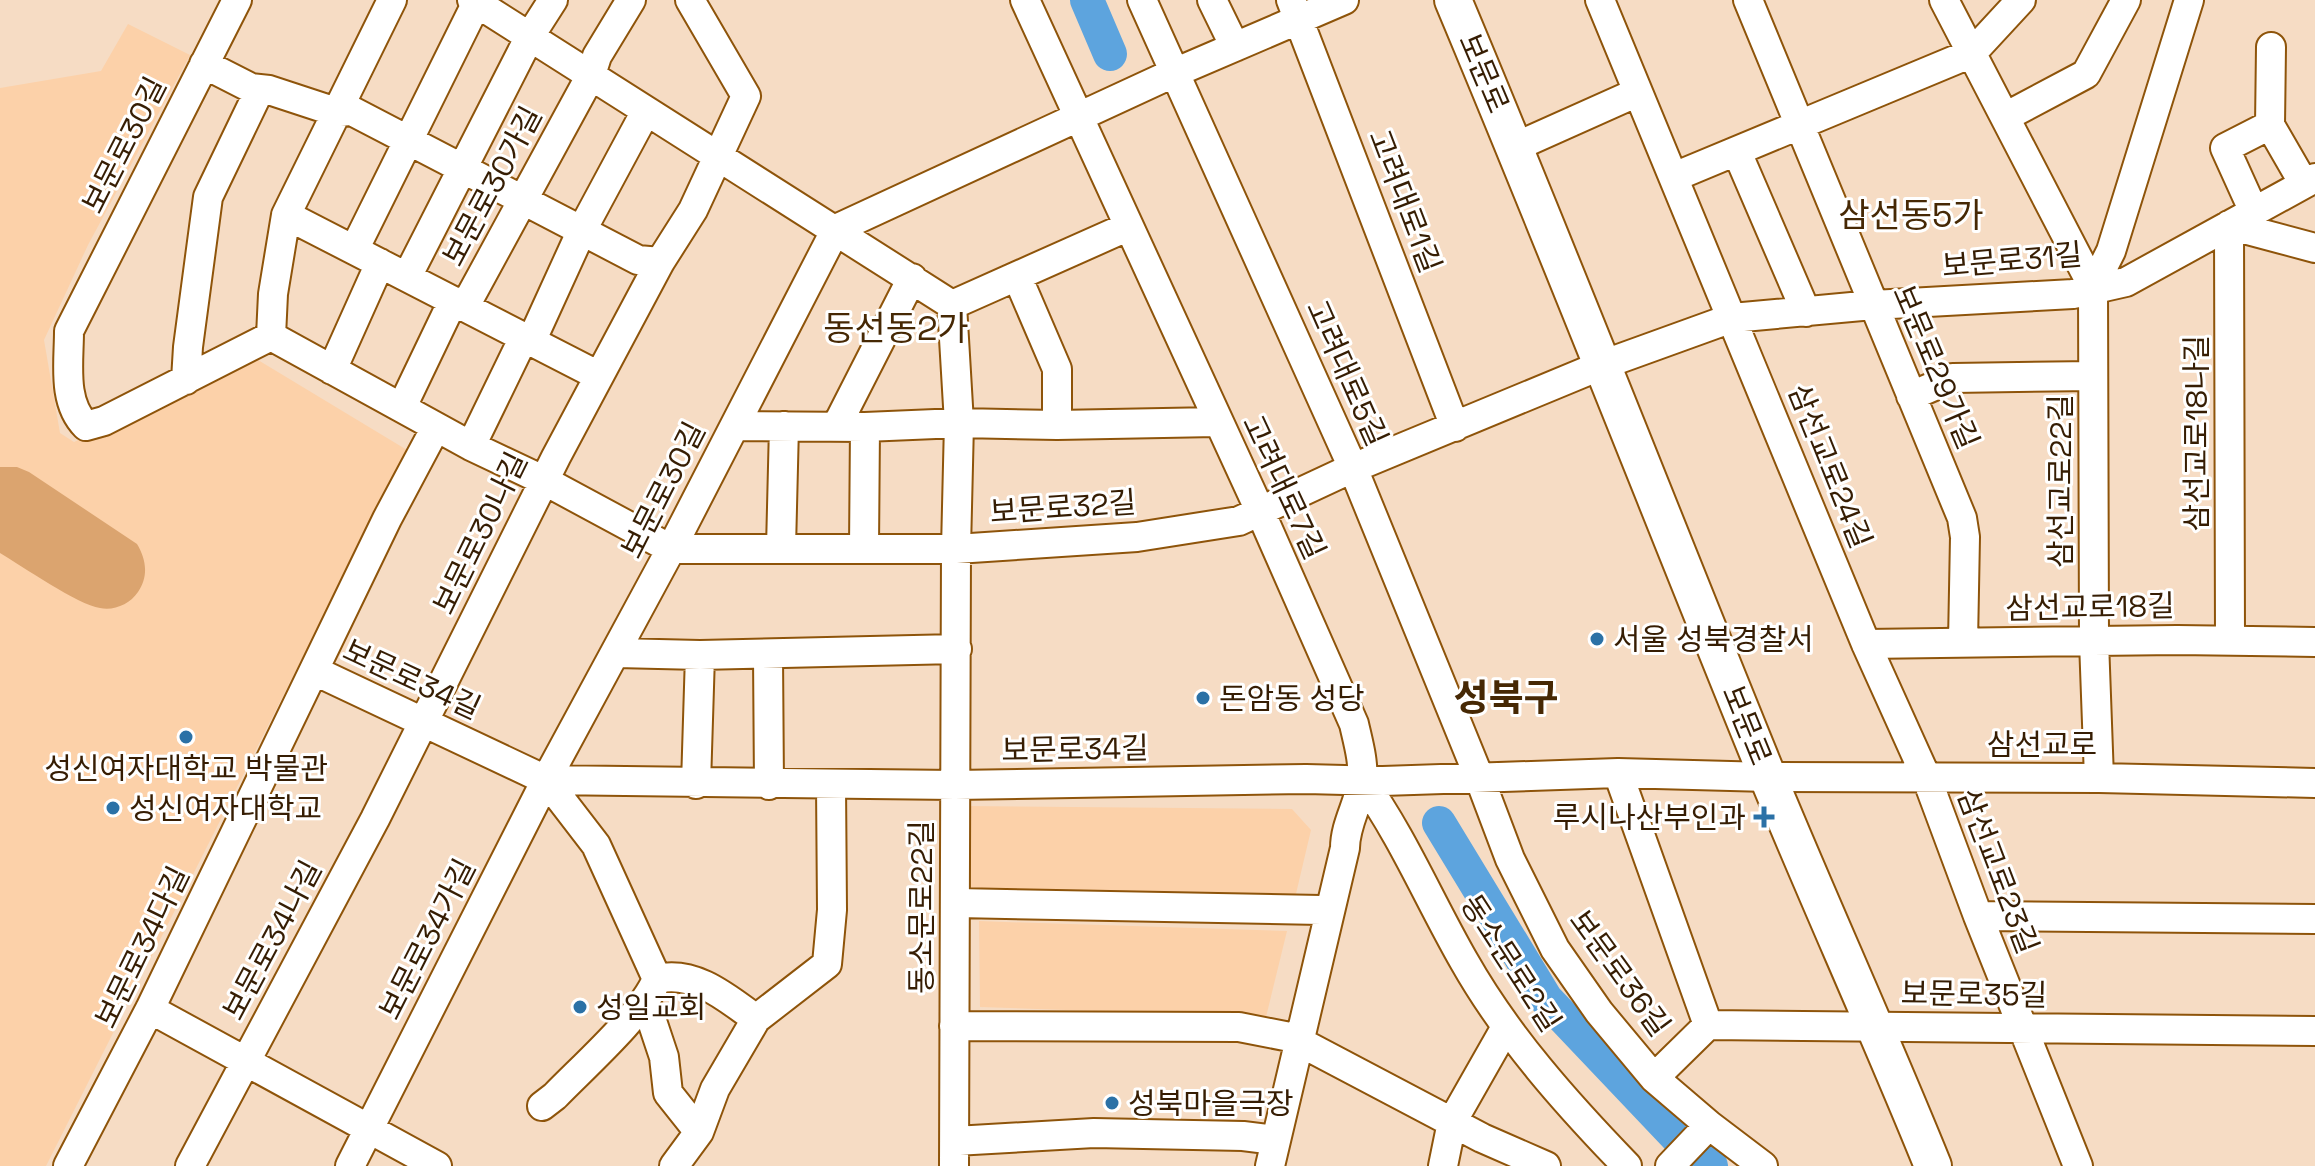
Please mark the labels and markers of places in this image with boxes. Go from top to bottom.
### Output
place label: 서울 성북경찰서 [1613,620,1814,659]
marker: 서울 성북경찰서 [1588,630,1606,648]
place label: 돈암동 성당 [1219,679,1365,718]
marker: 돈암동 성당 [1194,689,1212,707]
marker: 성신여자대학교 박물관 [177,728,195,746]
place label: 성신여자대학교 박물관 [44,749,328,788]
place label: 성신여자대학교 [129,789,322,828]
place label: 루시나산부인과 [1553,798,1746,837]
marker: 성신여자대학교 [104,799,122,817]
marker: 루시나산부인과 [1753,806,1775,828]
place label: 성일교회 [596,988,706,1027]
marker: 성일교회 [571,998,589,1016]
place label: 성북마을극장 [1128,1084,1294,1123]
marker: 성북마을극장 [1103,1094,1121,1112]

